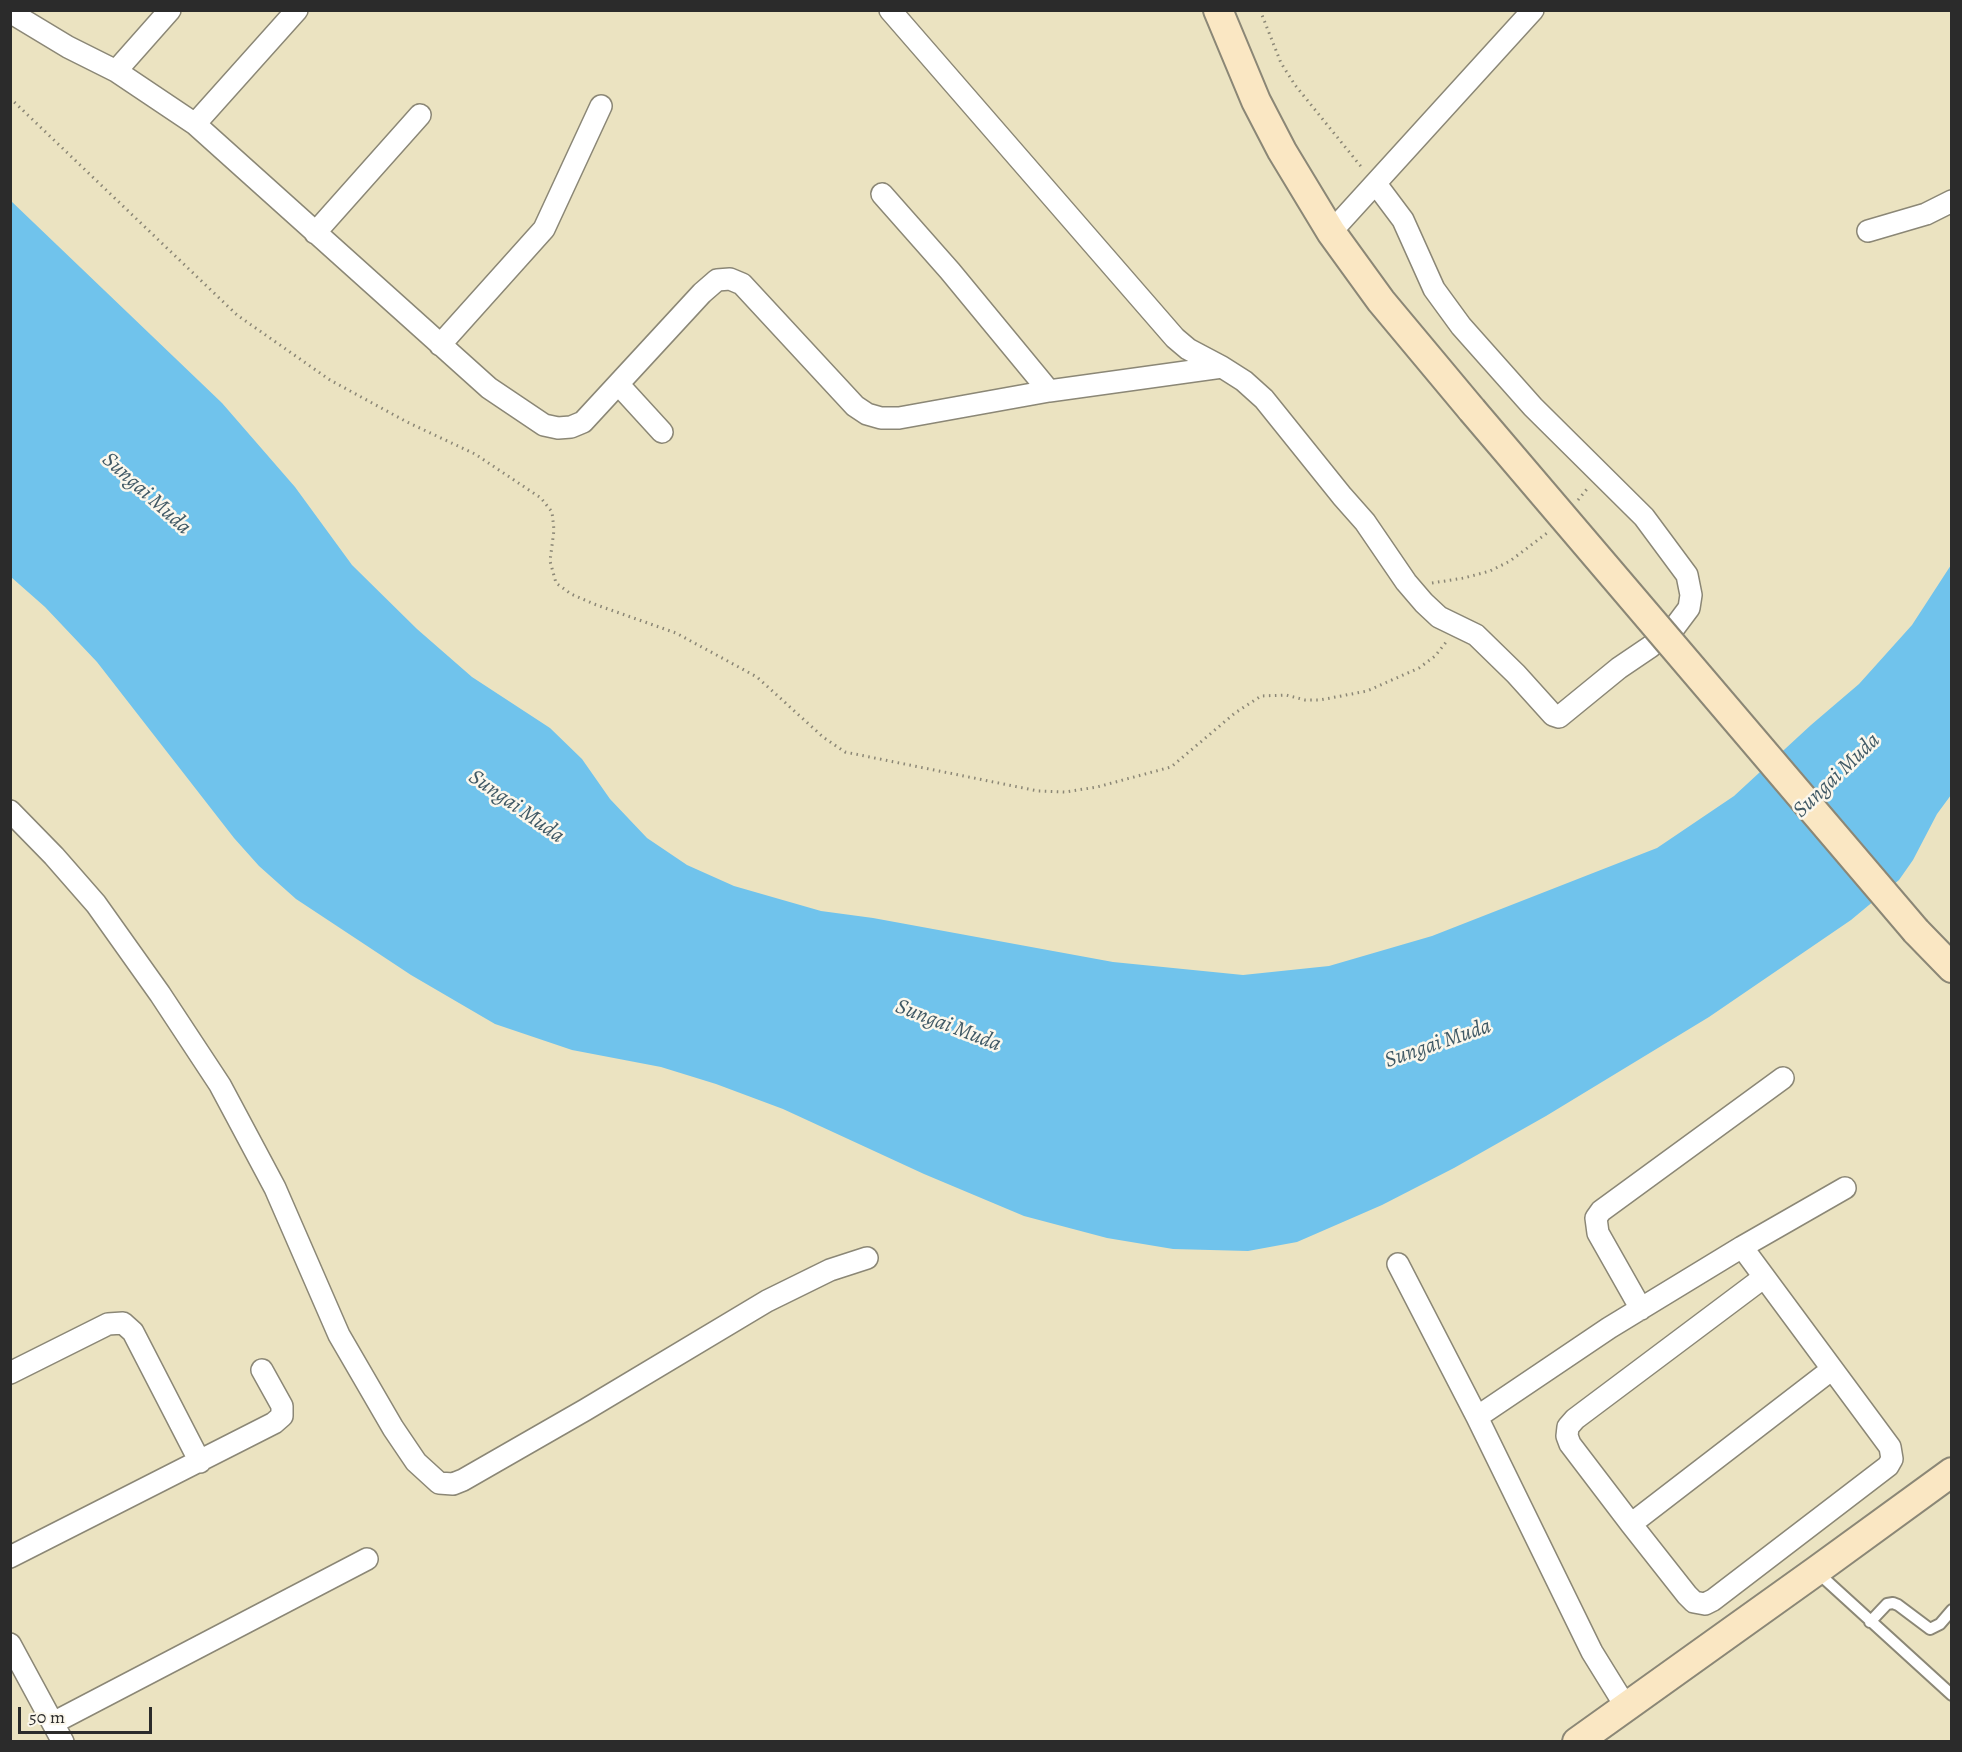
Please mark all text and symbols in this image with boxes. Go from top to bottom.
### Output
water label: Sungai Muda [96,447,196,541]
water label: Sungai Muda [1788,728,1886,824]
water label: Sungai Muda [463,764,569,850]
water label: Sungai Muda [892,994,1004,1058]
water label: Sungai Muda [1381,1013,1495,1075]
scale bar [21,1695,154,1733]
text: 50 m [29,1705,65,1729]

